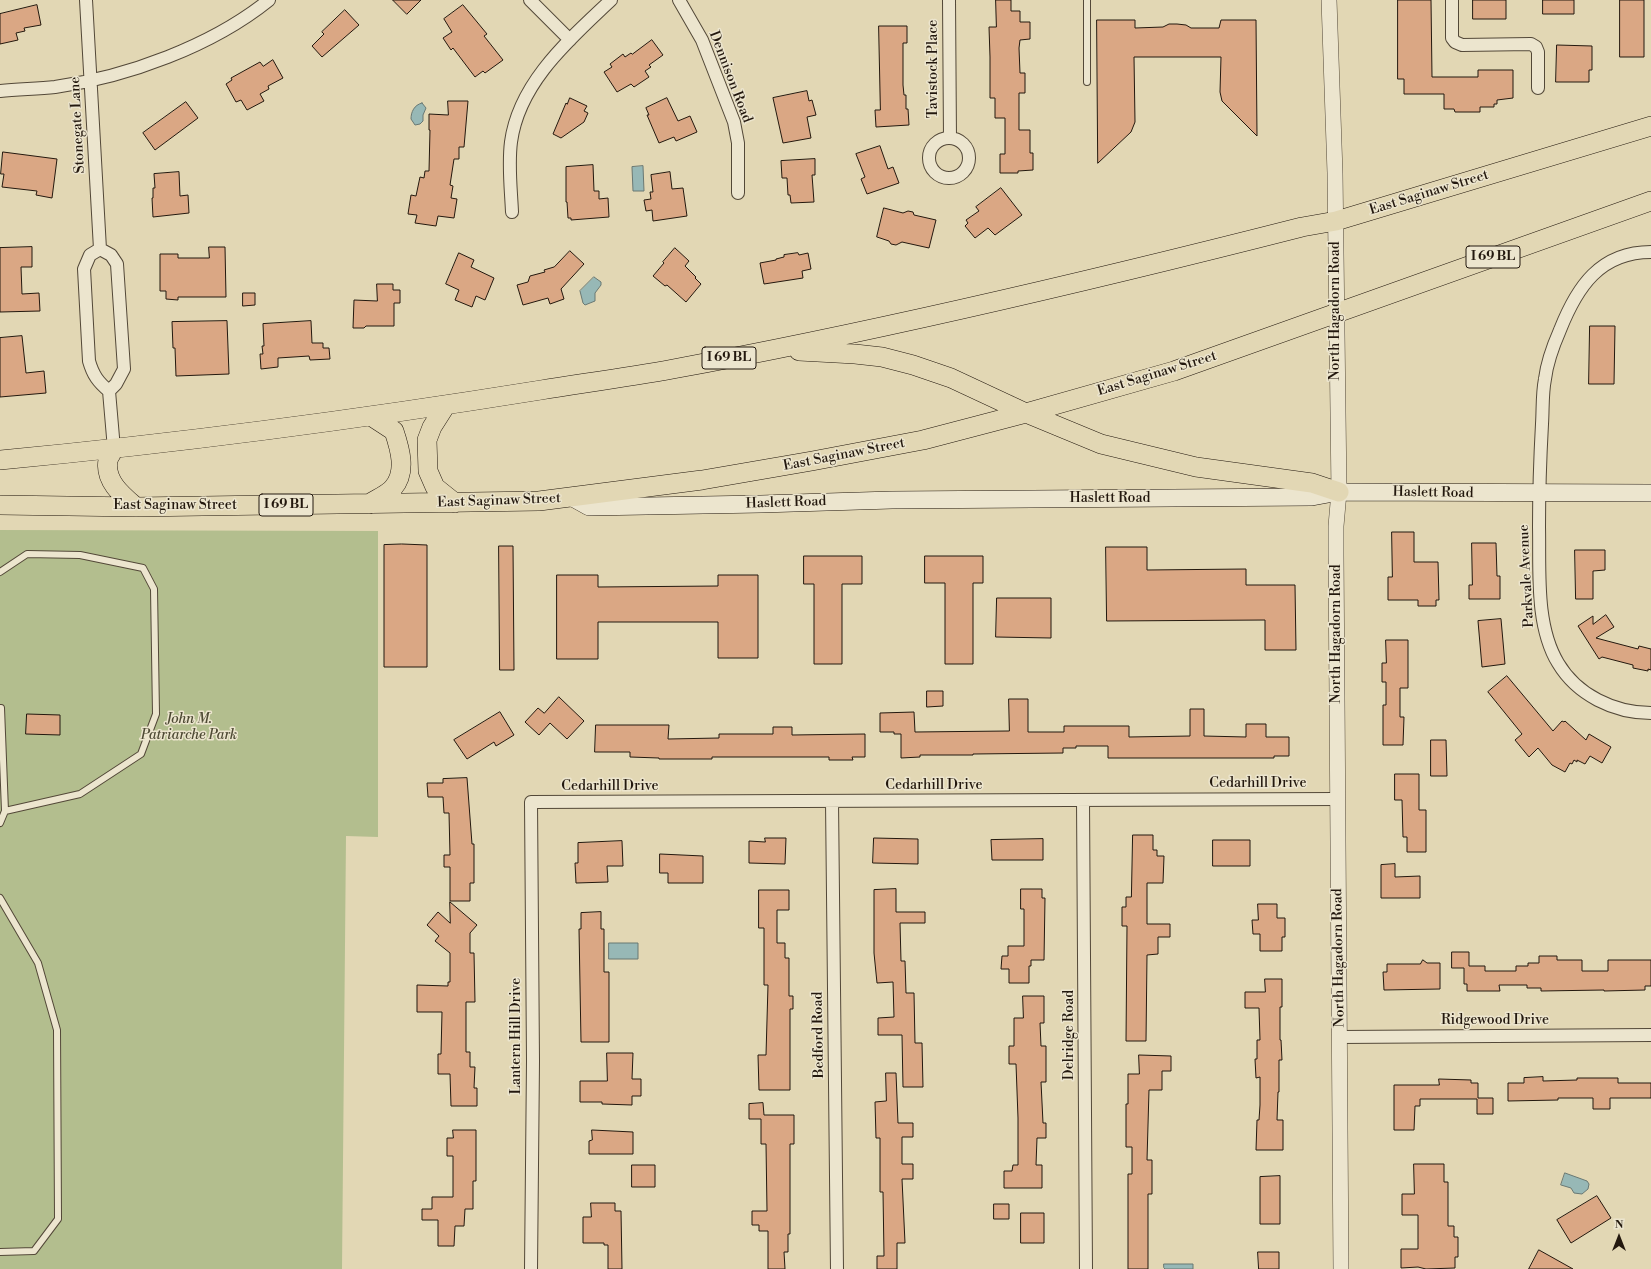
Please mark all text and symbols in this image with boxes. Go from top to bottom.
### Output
street label: Tavistock Place [926,20,942,118]
street label: Dennison Road [705,29,755,125]
street label: Stonegate Lane [67,76,89,174]
street label: East Saginaw Street [1367,167,1491,219]
street label: North Hagadorn Road [1328,241,1344,381]
road number: I 69 BL [1466,246,1520,268]
road number: I 69 BL [702,347,756,369]
street label: East Saginaw Street [1095,348,1219,400]
street label: East Saginaw Street [782,435,906,475]
street label: Haslett Road [1392,484,1474,502]
street label: East Saginaw Street [437,490,561,512]
street label: Haslett Road [1070,491,1150,507]
street label: Haslett Road [745,493,827,513]
road number: I 69 BL [259,494,313,516]
street label: East Saginaw Street [113,498,237,514]
street label: Parkvale Avenue [1516,524,1538,628]
street label: North Hagadorn Road [1329,564,1345,704]
park label: John M. Patriarche Park [141,712,237,744]
street label: Cedarhill Drive [1209,776,1307,792]
street label: Cedarhill Drive [885,778,983,794]
street label: Cedarhill Drive [561,779,659,795]
street label: North Hagadorn Road [1329,888,1349,1028]
street label: Lantern Hill Drive [509,978,525,1094]
street label: Delridge Road [1062,990,1078,1080]
street label: Bedford Road [810,991,828,1079]
street label: Ridgewood Drive [1441,1013,1549,1029]
north arrow [1599,1217,1639,1257]
text: N [1615,1218,1623,1232]

